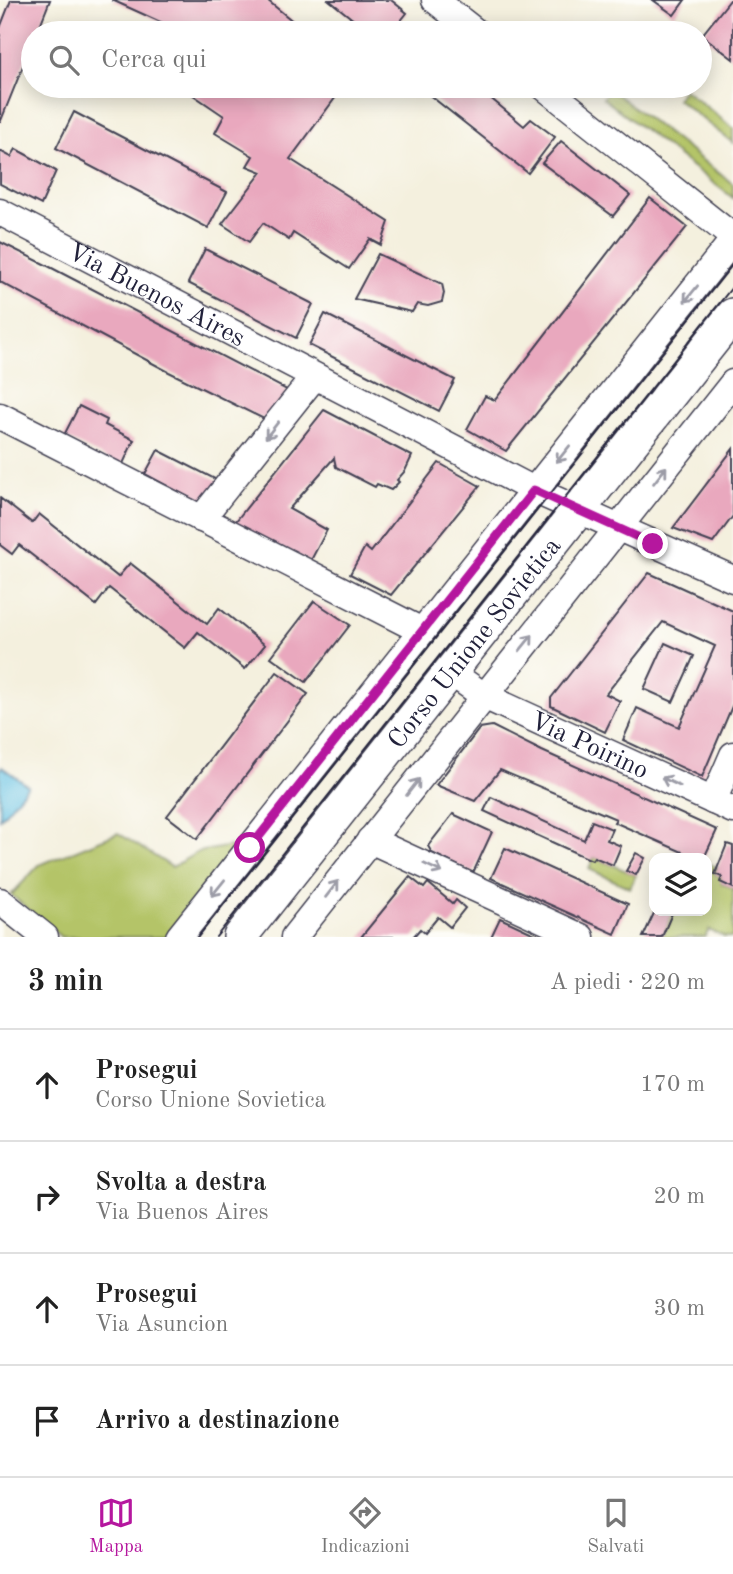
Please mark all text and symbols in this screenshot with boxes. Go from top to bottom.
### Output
search box [21,21,712,98]
icon: search [45,41,83,79]
text: Cerca qui [101,47,206,73]
street label: Via Buenos Aires [63,239,249,352]
one-way arrow [683,284,698,303]
one-way arrow [264,421,279,439]
one-way arrow [556,444,571,462]
one-way arrow [653,466,668,485]
route end [637,528,668,559]
street label: Corso Unione Sovietica [384,533,566,754]
one-way arrow [519,634,534,652]
street label: Via Poirino [526,708,652,785]
one-way arrow [661,775,682,788]
one-way arrow [405,778,420,796]
route start [234,832,265,863]
map controls [649,853,712,916]
button: layers [649,853,712,916]
one-way arrow [422,863,443,876]
one-way arrow [210,879,225,897]
one-way arrow [325,880,340,898]
text: 3 min [28,967,103,997]
text: A piedi · 220 m [550,971,705,994]
text: Prosegui [95,1058,198,1084]
icon: ahead [28,1066,66,1104]
text: 170 m [640,1073,705,1096]
text: Corso Unione Sovietica [95,1089,326,1112]
text: Svolta a destra [95,1170,266,1196]
icon: right [28,1178,66,1216]
text: 20 m [654,1185,705,1208]
text: Via Buenos Aires [95,1201,269,1224]
text: Prosegui [95,1282,198,1308]
icon: ahead [28,1290,66,1328]
text: 30 m [654,1297,705,1320]
text: Via Asuncion [95,1313,228,1336]
icon: arrive [28,1402,66,1440]
text: Arrivo a destinazione [95,1408,340,1434]
tab: Mappa [89,1494,143,1559]
tab: Indicazioni [321,1494,410,1559]
tab: Salvati [587,1494,644,1559]

